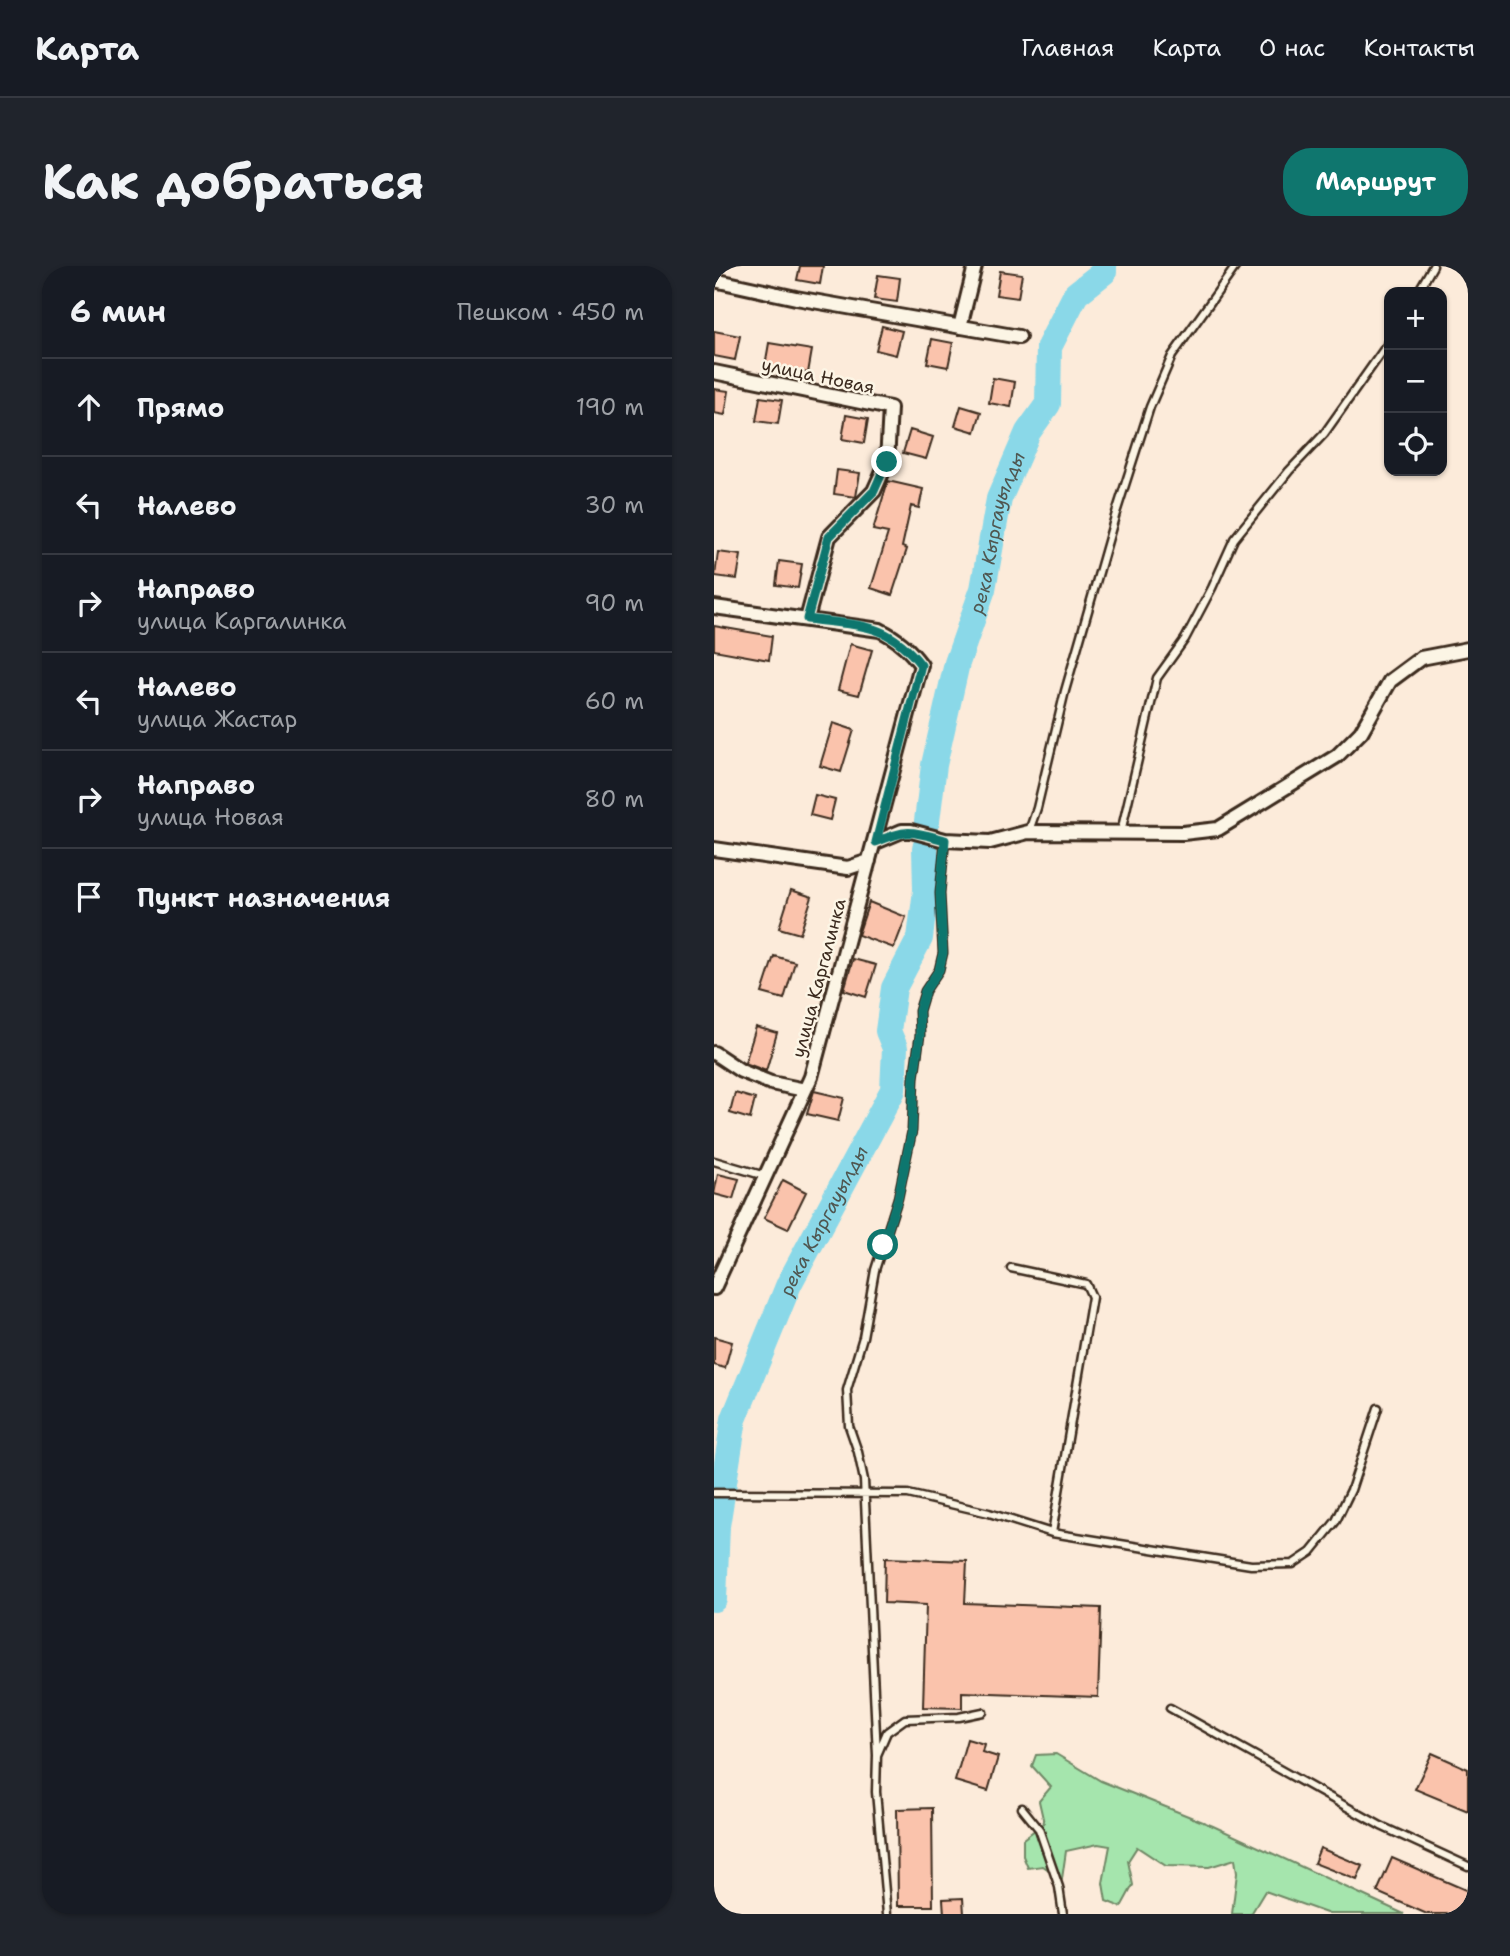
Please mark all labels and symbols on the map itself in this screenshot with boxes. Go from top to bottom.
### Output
street label: улица Новая [759,352,877,400]
route end [871,446,902,477]
water label: река Кыргауылды [963,448,1031,617]
street label: улица Каргалинка [786,896,852,1060]
water label: река Кыргауылды [773,1141,873,1300]
route start [867,1229,898,1260]

